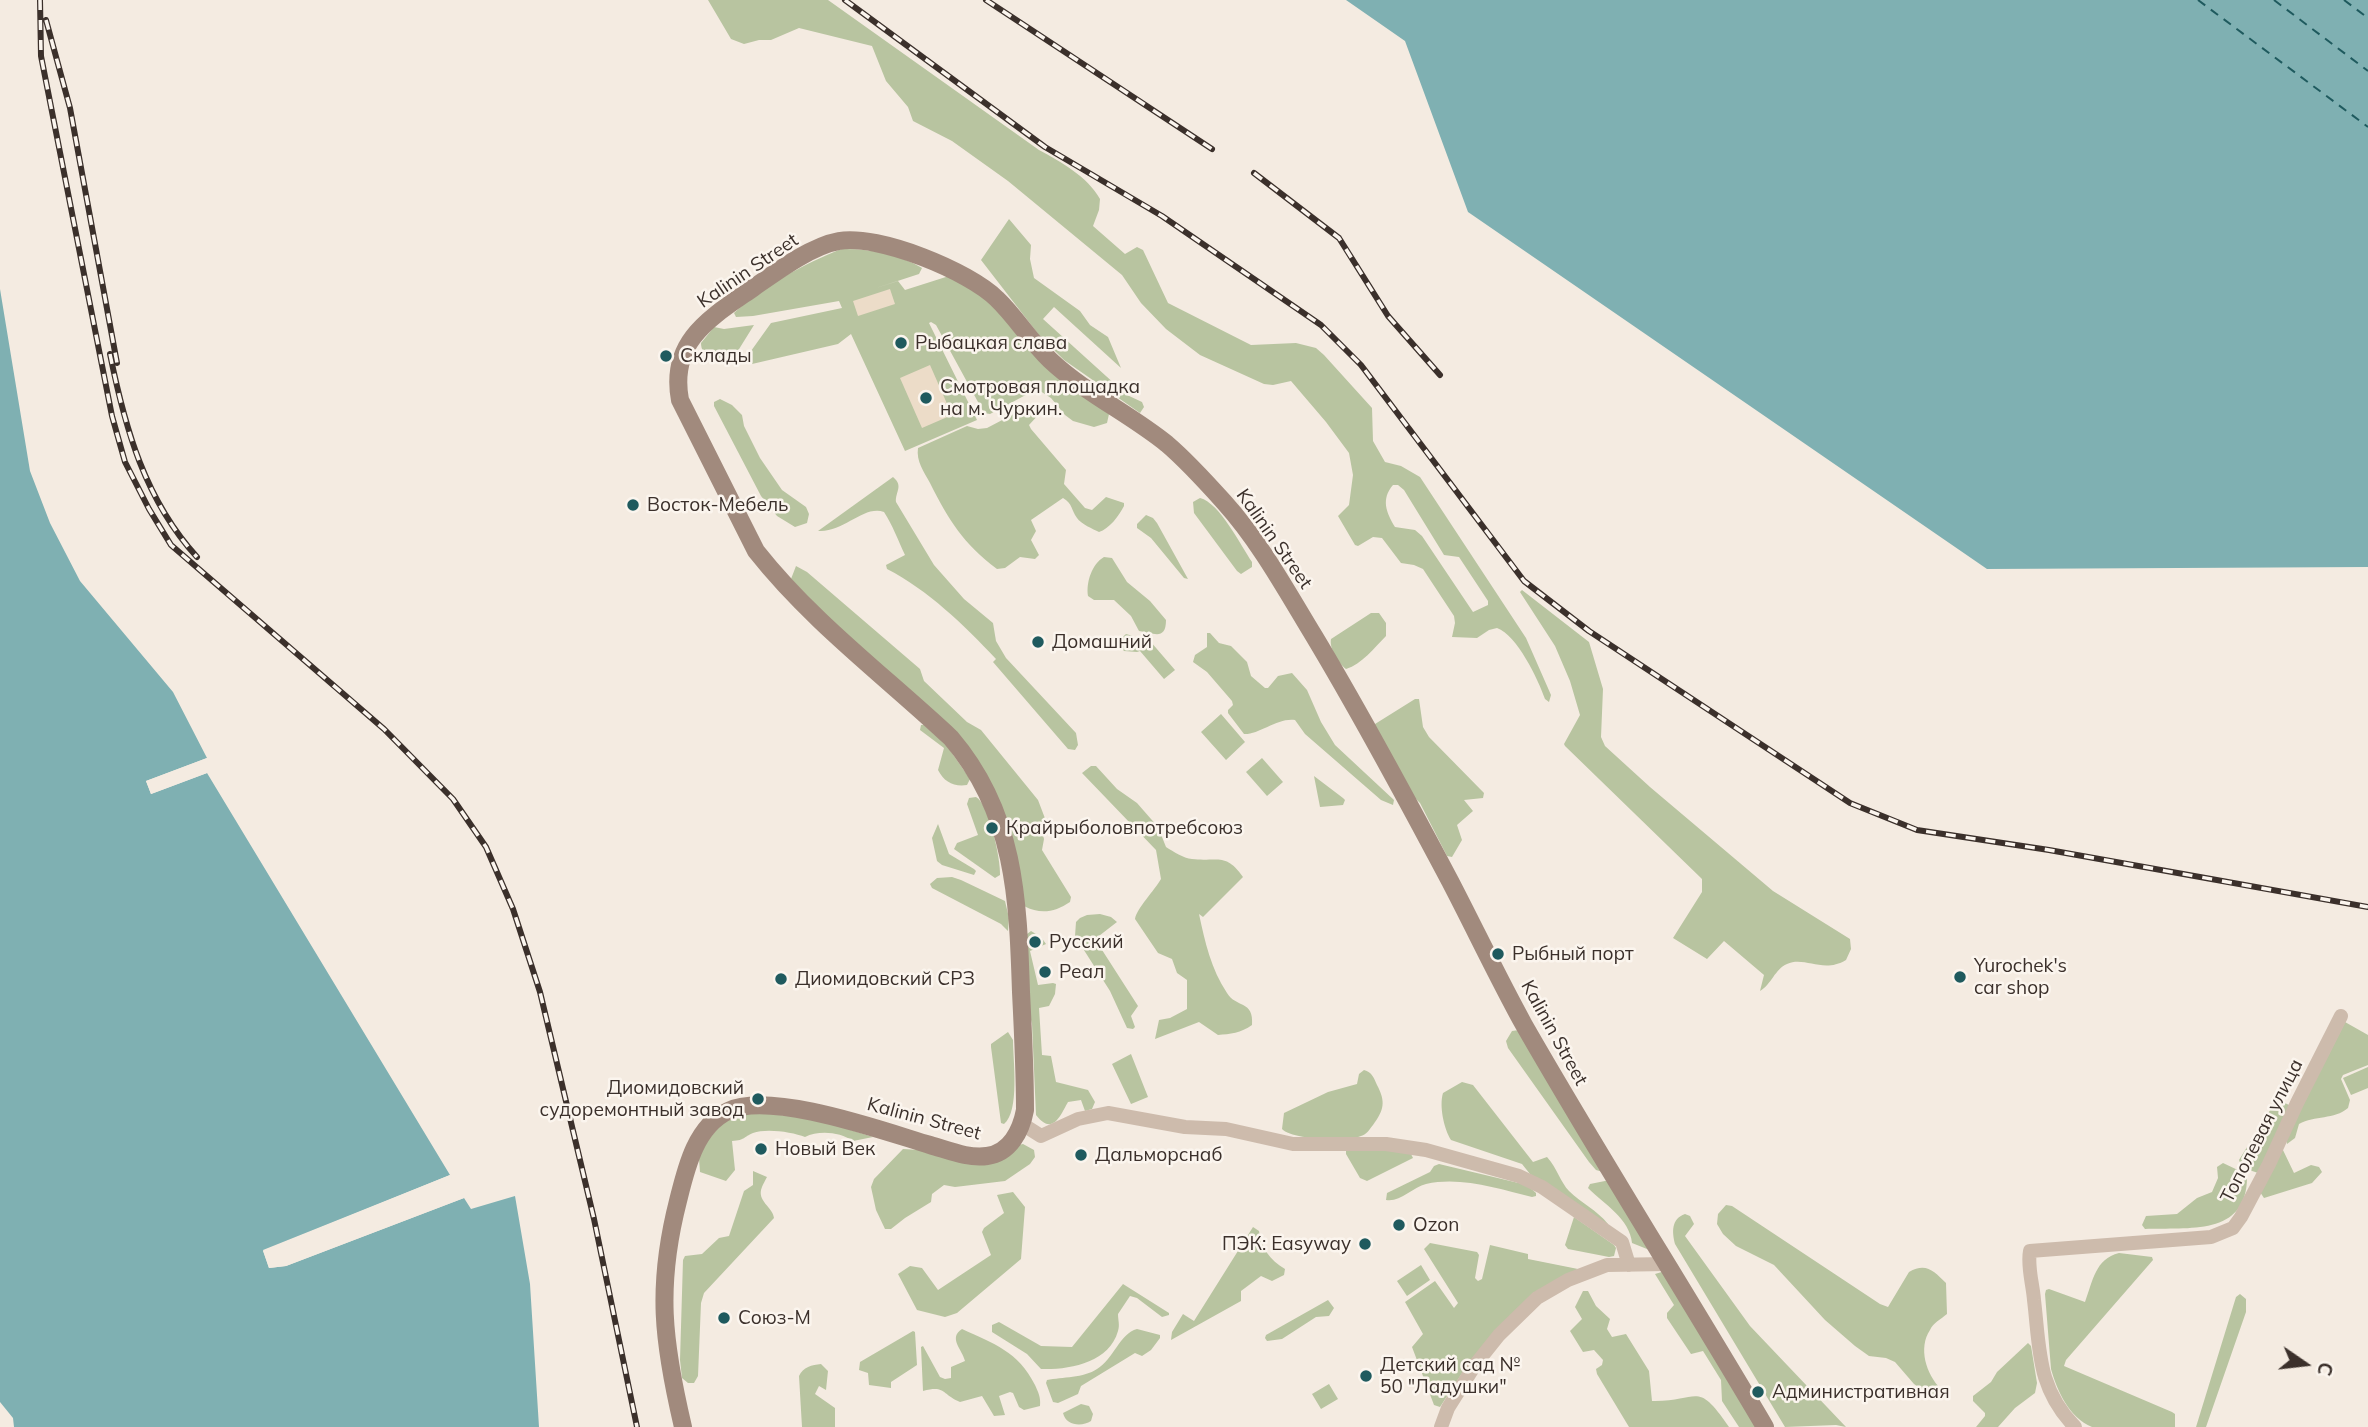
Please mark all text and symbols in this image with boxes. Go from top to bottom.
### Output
street label: Kalinin Street [693,229,803,313]
place label: Рыбацкая слава [915,332,1067,354]
marker: Рыбацкая слава [893,335,909,351]
place label: Склады [680,345,752,367]
marker: Склады [658,348,674,364]
place label: Смотровая площадка на м. Чуркин. [940,376,1140,420]
marker: Смотровая площадка на м. Чуркин. [918,390,934,406]
street label: Kalinin Street [1231,485,1317,593]
place label: Восток-Мебель [647,494,789,516]
marker: Восток-Мебель [625,497,641,513]
place label: Домашний [1052,631,1152,653]
marker: Домашний [1030,634,1046,650]
place label: Крайрыболовпотребсоюз [1006,817,1243,839]
marker: Крайрыболовпотребсоюз [984,820,1000,836]
place label: Русский [1049,931,1124,953]
marker: Русский [1027,934,1043,950]
place label: Рыбный порт [1512,943,1634,965]
marker: Рыбный порт [1490,946,1506,962]
place label: Yurochek's car shop [1974,955,2067,999]
place label: Реал [1059,961,1104,983]
marker: Реал [1037,964,1053,980]
place label: Диомидовский СРЗ [795,968,975,990]
marker: Yurochek's car shop [1952,969,1968,985]
marker: Диомидовский СРЗ [773,971,789,987]
street label: Kalinin Street [1516,976,1592,1090]
street label: Тополевая улица [2216,1056,2308,1206]
place label: Диомидовский судоремонтный завод [540,1077,744,1121]
marker: Диомидовский судоремонтный завод [750,1091,766,1107]
street label: Kalinin Street [865,1093,983,1145]
place label: Новый Век [775,1138,875,1160]
marker: Новый Век [753,1141,769,1157]
place label: Дальморснаб [1095,1144,1222,1166]
marker: Дальморснаб [1073,1147,1089,1163]
place label: Ozon [1413,1214,1459,1236]
marker: Ozon [1391,1217,1407,1233]
place label: ПЭК: Easyway [1222,1233,1351,1255]
marker: ПЭК: Easyway [1357,1236,1373,1252]
place label: Союз-М [738,1307,811,1329]
marker: Союз-М [716,1310,732,1326]
north arrow [2270,1329,2340,1399]
place label: Детский сад № 50 "Ладушки" [1380,1354,1520,1398]
text: С [2312,1360,2339,1378]
marker: Детский сад № 50 "Ладушки" [1358,1368,1374,1384]
place label: Административная [1772,1381,1950,1403]
marker: Административная [1750,1384,1766,1400]

